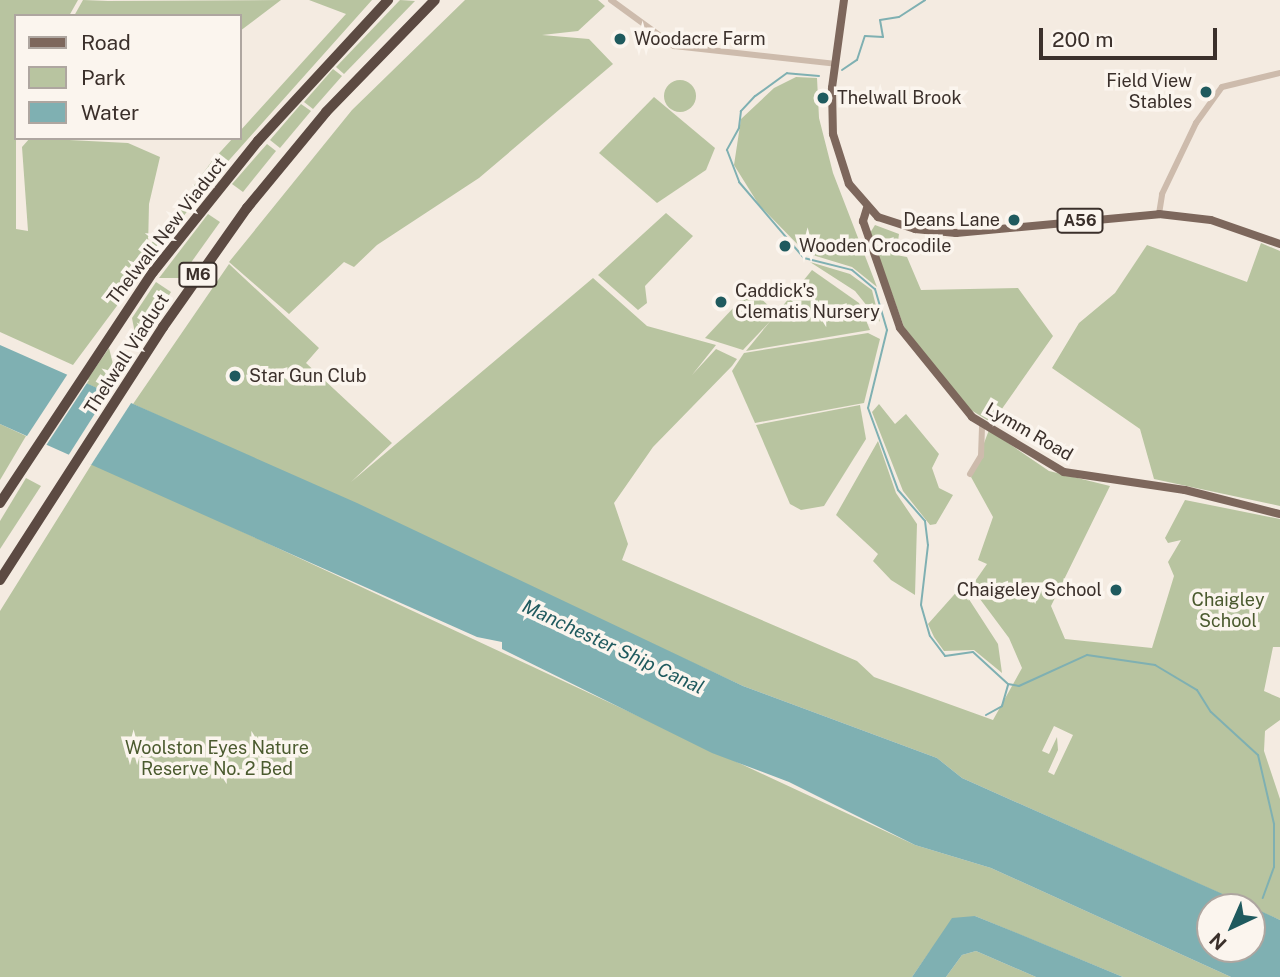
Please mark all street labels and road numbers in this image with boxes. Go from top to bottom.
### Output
street label: Thelwall New Viaduct [103,153,231,309]
road number: A56 [1056,209,1104,234]
road number: M6 [177,262,219,288]
street label: Thelwall Viaduct [80,290,174,418]
street label: Lymm Road [981,398,1077,466]

